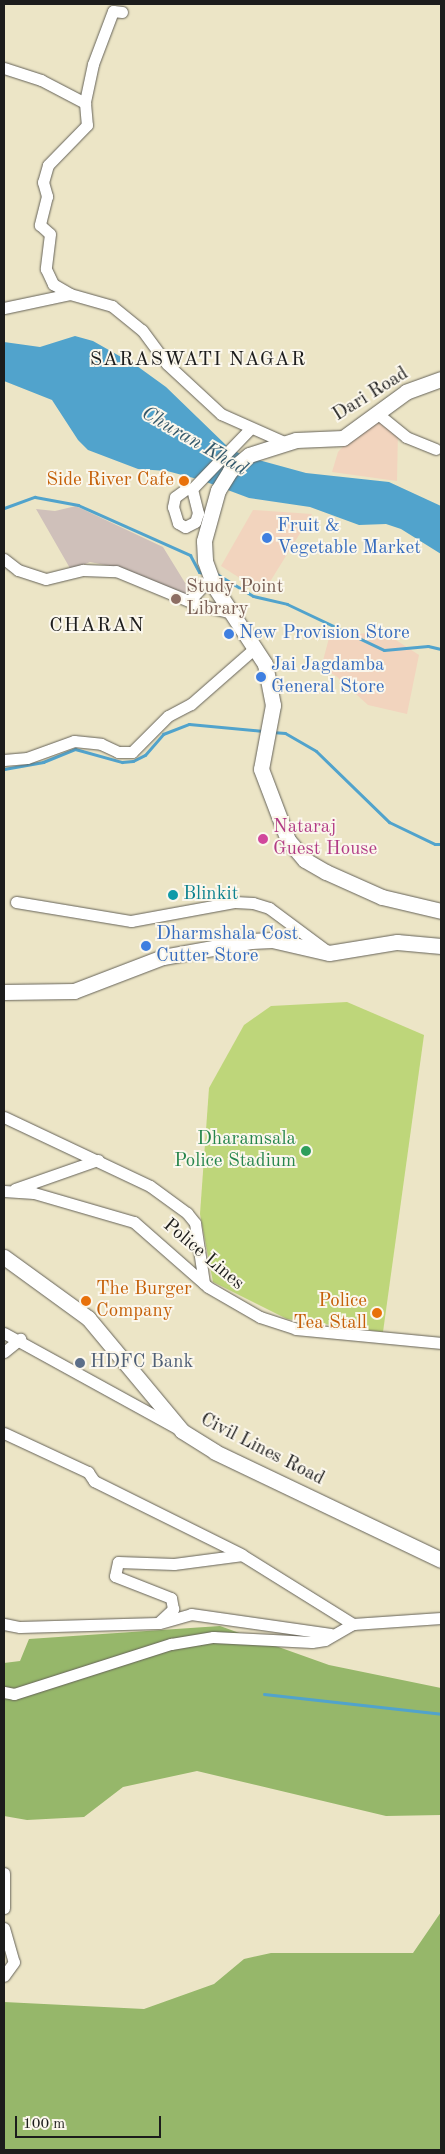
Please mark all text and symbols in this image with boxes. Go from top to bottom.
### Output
district label: SARASWATI NAGAR [88,348,308,372]
street label: Dari Road [329,363,413,427]
water label: Churan Khad [137,402,251,482]
place label: Side River Cafe [46,470,174,492]
marker: Side River Cafe [178,475,190,487]
place label: Fruit & Vegetable Market [277,516,421,560]
marker: Fruit & Vegetable Market [261,532,273,544]
place label: Study Point Library [186,577,283,621]
marker: Study Point Library [170,593,182,605]
district label: CHARAN [49,614,145,638]
place label: New Provision Store [239,623,410,645]
marker: New Provision Store [223,628,235,640]
place label: Jai Jagdamba General Store [271,655,385,699]
marker: Jai Jagdamba General Store [255,671,267,683]
place label: Nataraj Guest House [273,817,377,861]
marker: Nataraj Guest House [257,833,269,845]
place label: Blinkit [183,884,238,906]
marker: Blinkit [167,889,179,901]
place label: Dharmshala Cost Cutter Store [156,924,298,968]
marker: Dharmshala Cost Cutter Store [140,940,152,952]
place label: Dharamsala Police Stadium [174,1129,296,1173]
marker: Dharamsala Police Stadium [300,1145,312,1157]
street label: Police Lines [158,1214,248,1296]
place label: The Burger Company [96,1279,192,1323]
place label: Police Tea Stall [293,1291,367,1335]
marker: The Burger Company [80,1295,92,1307]
marker: Police Tea Stall [371,1307,383,1319]
place label: HDFC Bank [90,1352,193,1374]
marker: HDFC Bank [74,1357,86,1369]
street label: Civil Lines Road [196,1409,328,1491]
scale bar [18,2106,164,2138]
text: 100 m [23,2117,65,2132]

